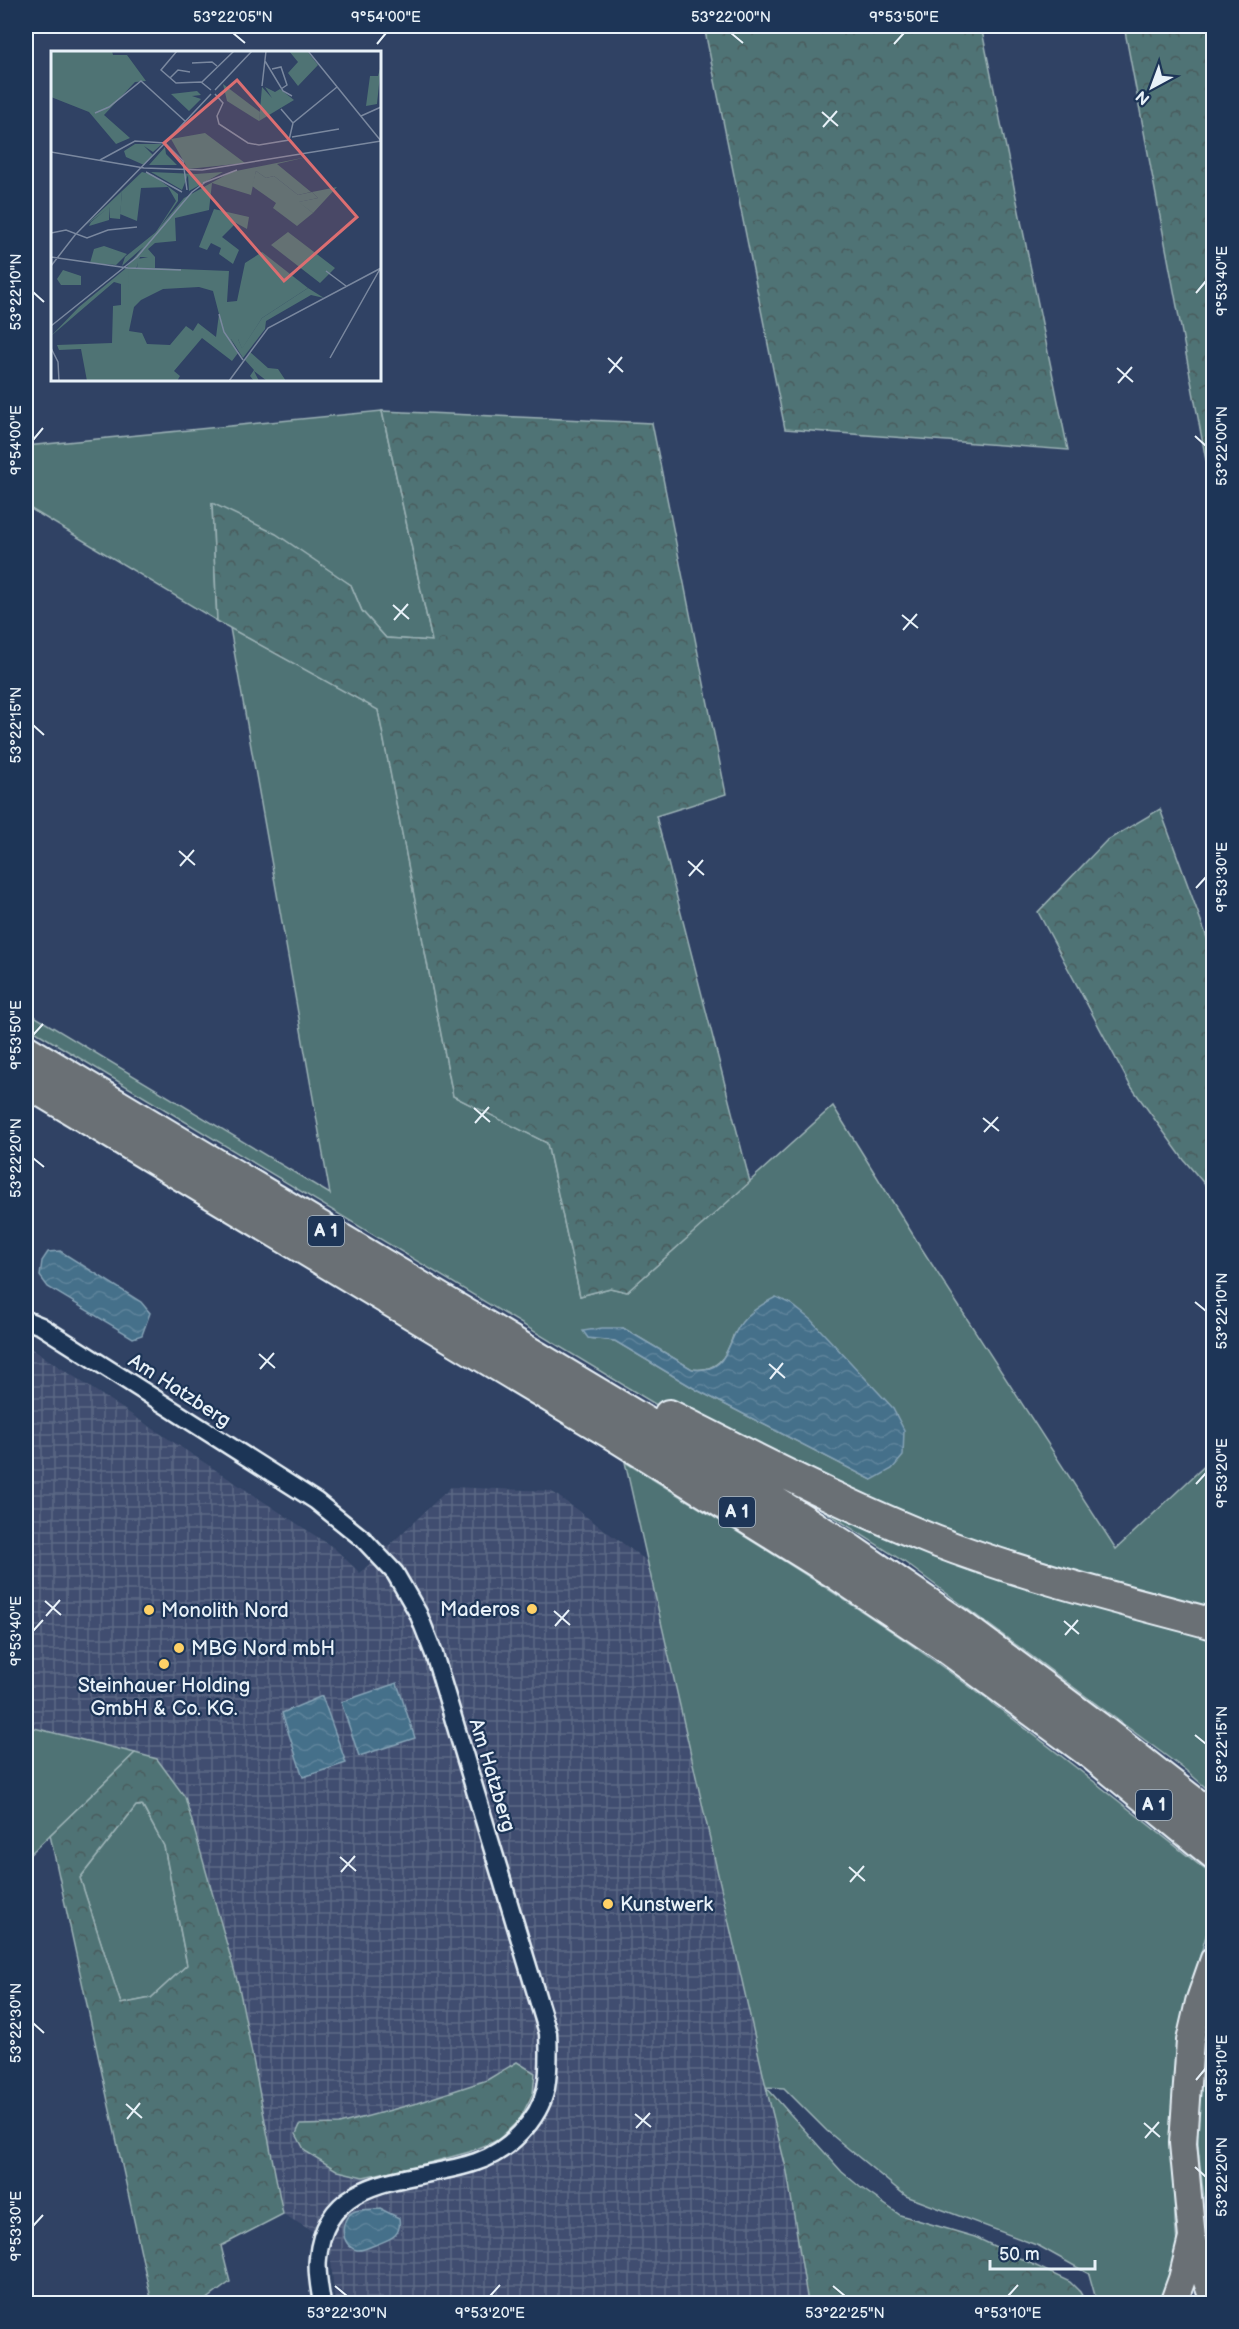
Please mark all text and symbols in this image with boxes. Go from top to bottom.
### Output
text: 53°22'05"N [193,8,273,27]
text: 9°54'00"E [351,8,421,27]
text: 53°22'00"N [691,8,771,27]
text: 9°53'50"E [869,8,939,27]
inset map [51,51,381,381]
north arrow [1122,57,1182,117]
text: N [1132,86,1154,108]
text: 9°53'40"E [1213,246,1232,316]
text: 53°22'10"N [7,254,26,331]
text: 9°54'00"E [7,405,26,475]
text: 53°22'00"N [1213,406,1232,486]
text: 53°22'15"N [7,687,26,763]
text: 9°53'30"E [1213,842,1232,912]
text: 9°53'50"E [7,1000,26,1070]
text: 53°22'20"N [7,1118,26,1198]
road number: A 1 [308,1216,344,1246]
text: 53°22'10"N [1213,1273,1232,1350]
street label: Am Hatzberg [124,1349,235,1433]
text: 9°53'20"E [1213,1438,1232,1508]
road number: A 1 [719,1497,755,1527]
text: 9°53'40"E [7,1596,26,1666]
place label: Maderos [440,1598,520,1622]
place label: Monolith Nord [161,1599,289,1623]
marker: Maderos [525,1602,539,1616]
marker: Monolith Nord [142,1603,156,1617]
place label: MBG Nord mbH [191,1637,335,1661]
marker: MBG Nord mbH [172,1641,186,1655]
marker: Steinhauer Holding GmbH & Co. KG. [157,1657,171,1671]
place label: Steinhauer Holding GmbH & Co. KG. [78,1674,250,1721]
text: 53°22'15"N [1213,1706,1232,1782]
street label: Am Hatzberg [463,1716,521,1835]
road number: A 1 [1136,1790,1172,1820]
place label: Kunstwerk [620,1893,713,1917]
marker: Kunstwerk [601,1897,615,1911]
text: 53°22'30"N [7,1983,26,2063]
text: 9°53'10"E [1213,2034,1232,2101]
text: 53°22'20"N [1213,2137,1232,2217]
text: 9°53'30"E [7,2191,26,2261]
scale bar [990,2233,1095,2271]
text: 50 m [999,2244,1040,2265]
text: 53°22'30"N [307,2304,387,2323]
text: 9°53'20"E [455,2304,525,2323]
text: 53°22'25"N [805,2304,885,2323]
text: 9°53'10"E [975,2304,1042,2323]

